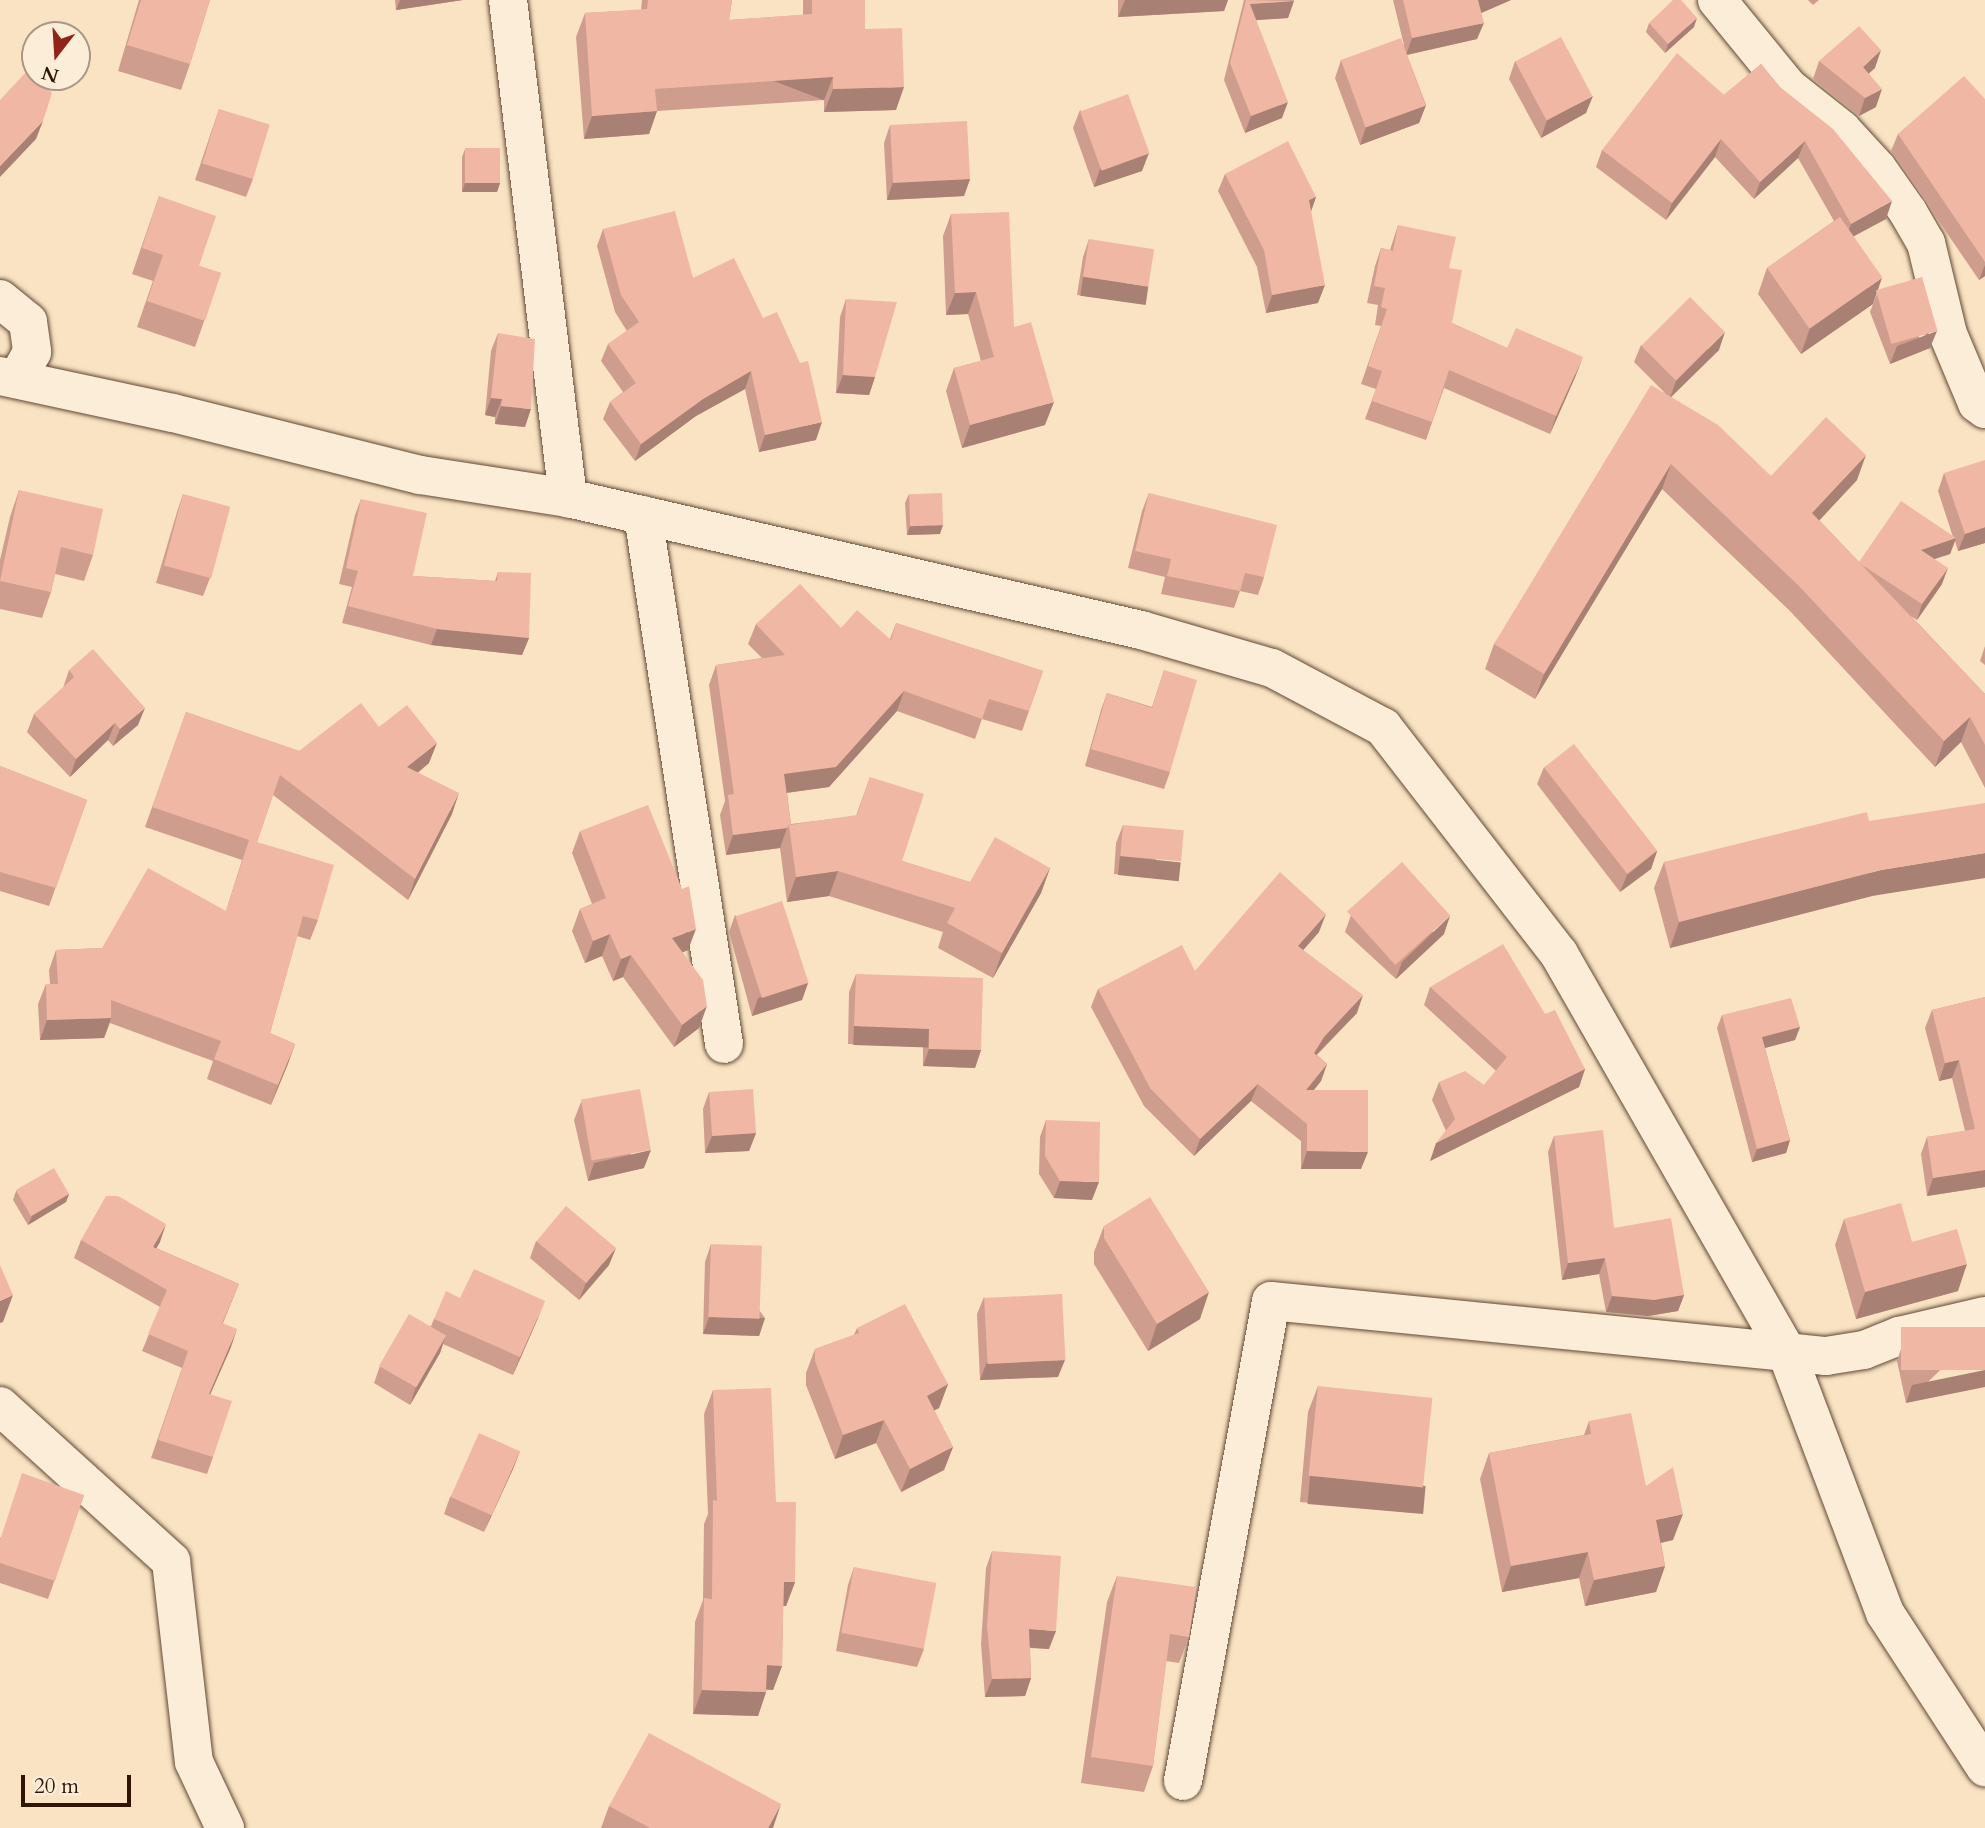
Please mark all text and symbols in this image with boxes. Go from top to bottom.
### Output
north arrow [21,21,91,91]
text: N [39,59,62,89]
scale bar [24,1762,135,1806]
text: 20 m [34,1772,79,1801]

